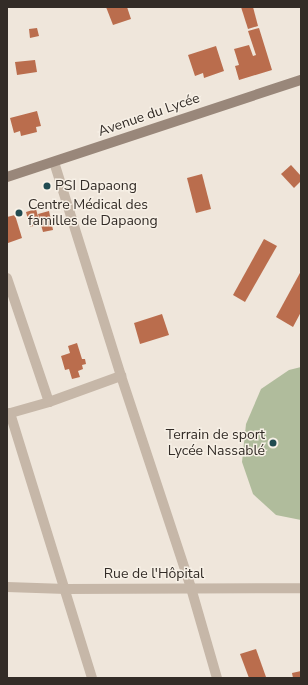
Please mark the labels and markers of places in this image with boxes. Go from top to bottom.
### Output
place label: PSI Dapaong [55,178,137,194]
marker: PSI Dapaong [42,181,52,191]
place label: Centre Médical des familles de Dapaong [28,197,158,230]
marker: Centre Médical des familles de Dapaong [13,207,25,219]
place label: Terrain de sport Lycée Nassablé [166,427,265,460]
marker: Terrain de sport Lycée Nassablé [268,438,278,448]

